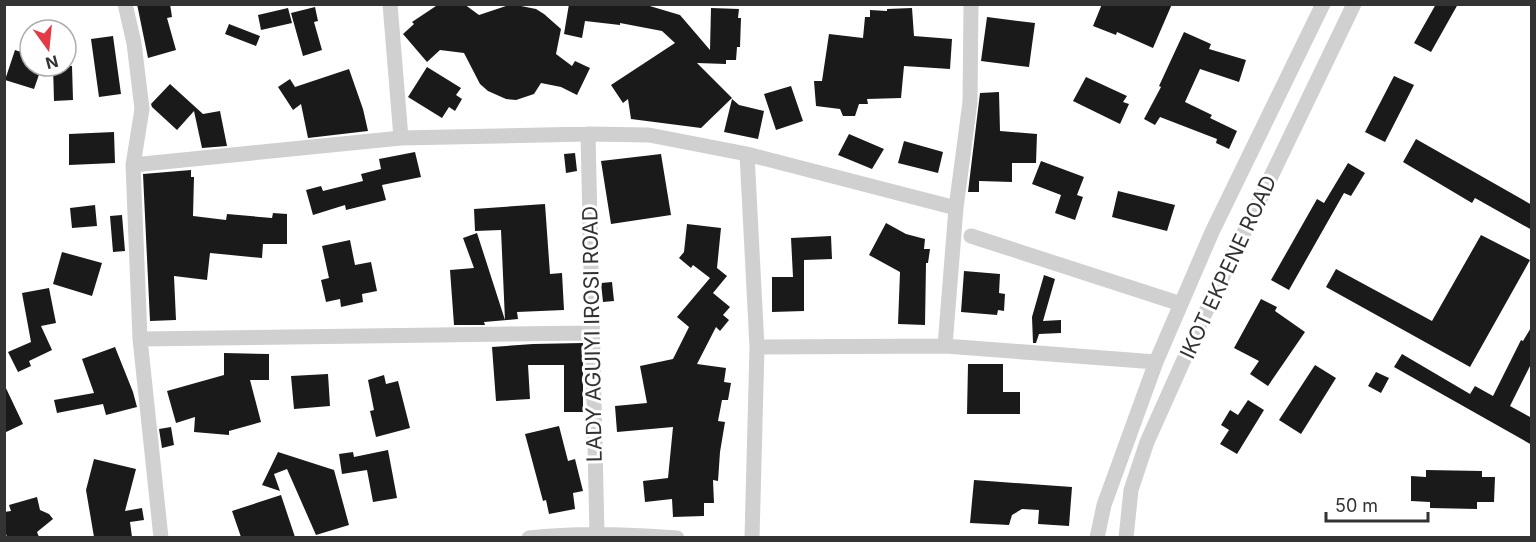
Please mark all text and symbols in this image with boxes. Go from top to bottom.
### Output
north arrow [18,18,78,78]
text: N [43,51,60,74]
street label: IKOT EKPENE ROAD [1175,171,1281,363]
street label: LADY AGUIYI IROSI ROAD [577,206,607,462]
scale bar [1326,485,1428,523]
text: 50 m [1335,495,1378,516]

